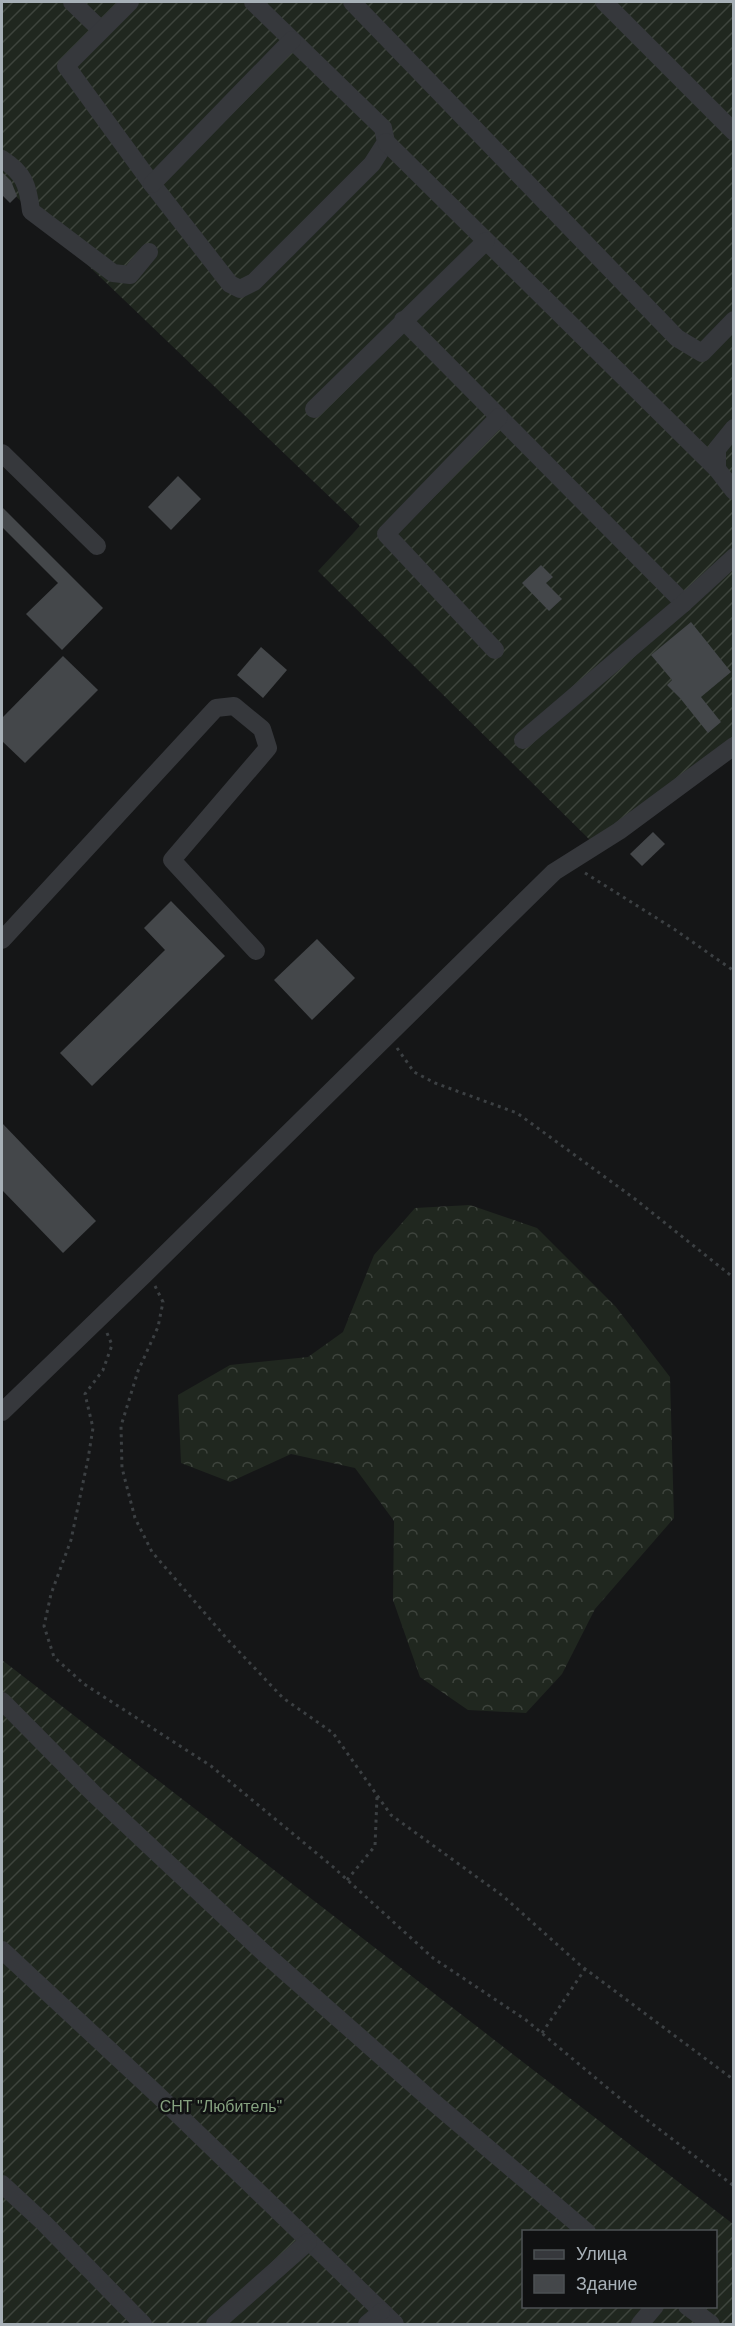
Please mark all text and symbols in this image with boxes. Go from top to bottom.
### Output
park label: СНТ "Любитель" [160,2098,282,2115]
legend [522,2230,717,2308]
text: Улица [576,2244,628,2264]
text: Здание [576,2274,637,2294]

